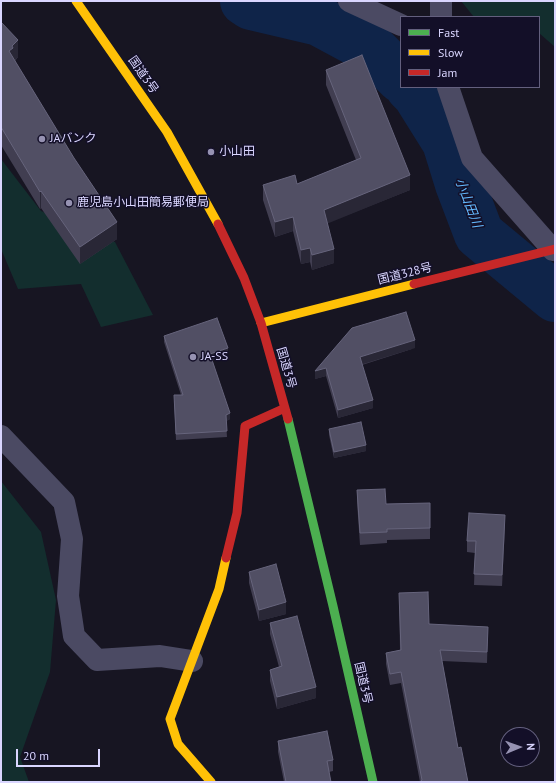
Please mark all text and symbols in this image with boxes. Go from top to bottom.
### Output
legend [400,16,540,88]
text: Fast [438,25,459,40]
text: Slow [438,45,463,60]
street label: 国道3号 [125,53,161,97]
text: Jam [438,65,457,80]
place label: JAバンク [50,132,97,146]
marker: JAバンク [37,134,47,144]
place label: 小山田 [219,145,255,159]
marker: 小山田 [206,147,216,157]
water label: 小山田川 [451,176,485,230]
place label: 鹿児島小山田簡易郵便局 [77,196,209,210]
marker: 鹿児島小山田簡易郵便局 [64,198,74,208]
street label: 国道328号 [376,260,434,288]
street label: 国道3号 [273,346,299,390]
place label: JA-SS [201,350,228,364]
marker: JA-SS [188,352,198,362]
street label: 国道3号 [351,661,375,705]
north arrow [500,727,540,767]
scale bar [18,741,102,767]
text: N [524,743,538,750]
text: 20 m [23,748,49,763]

